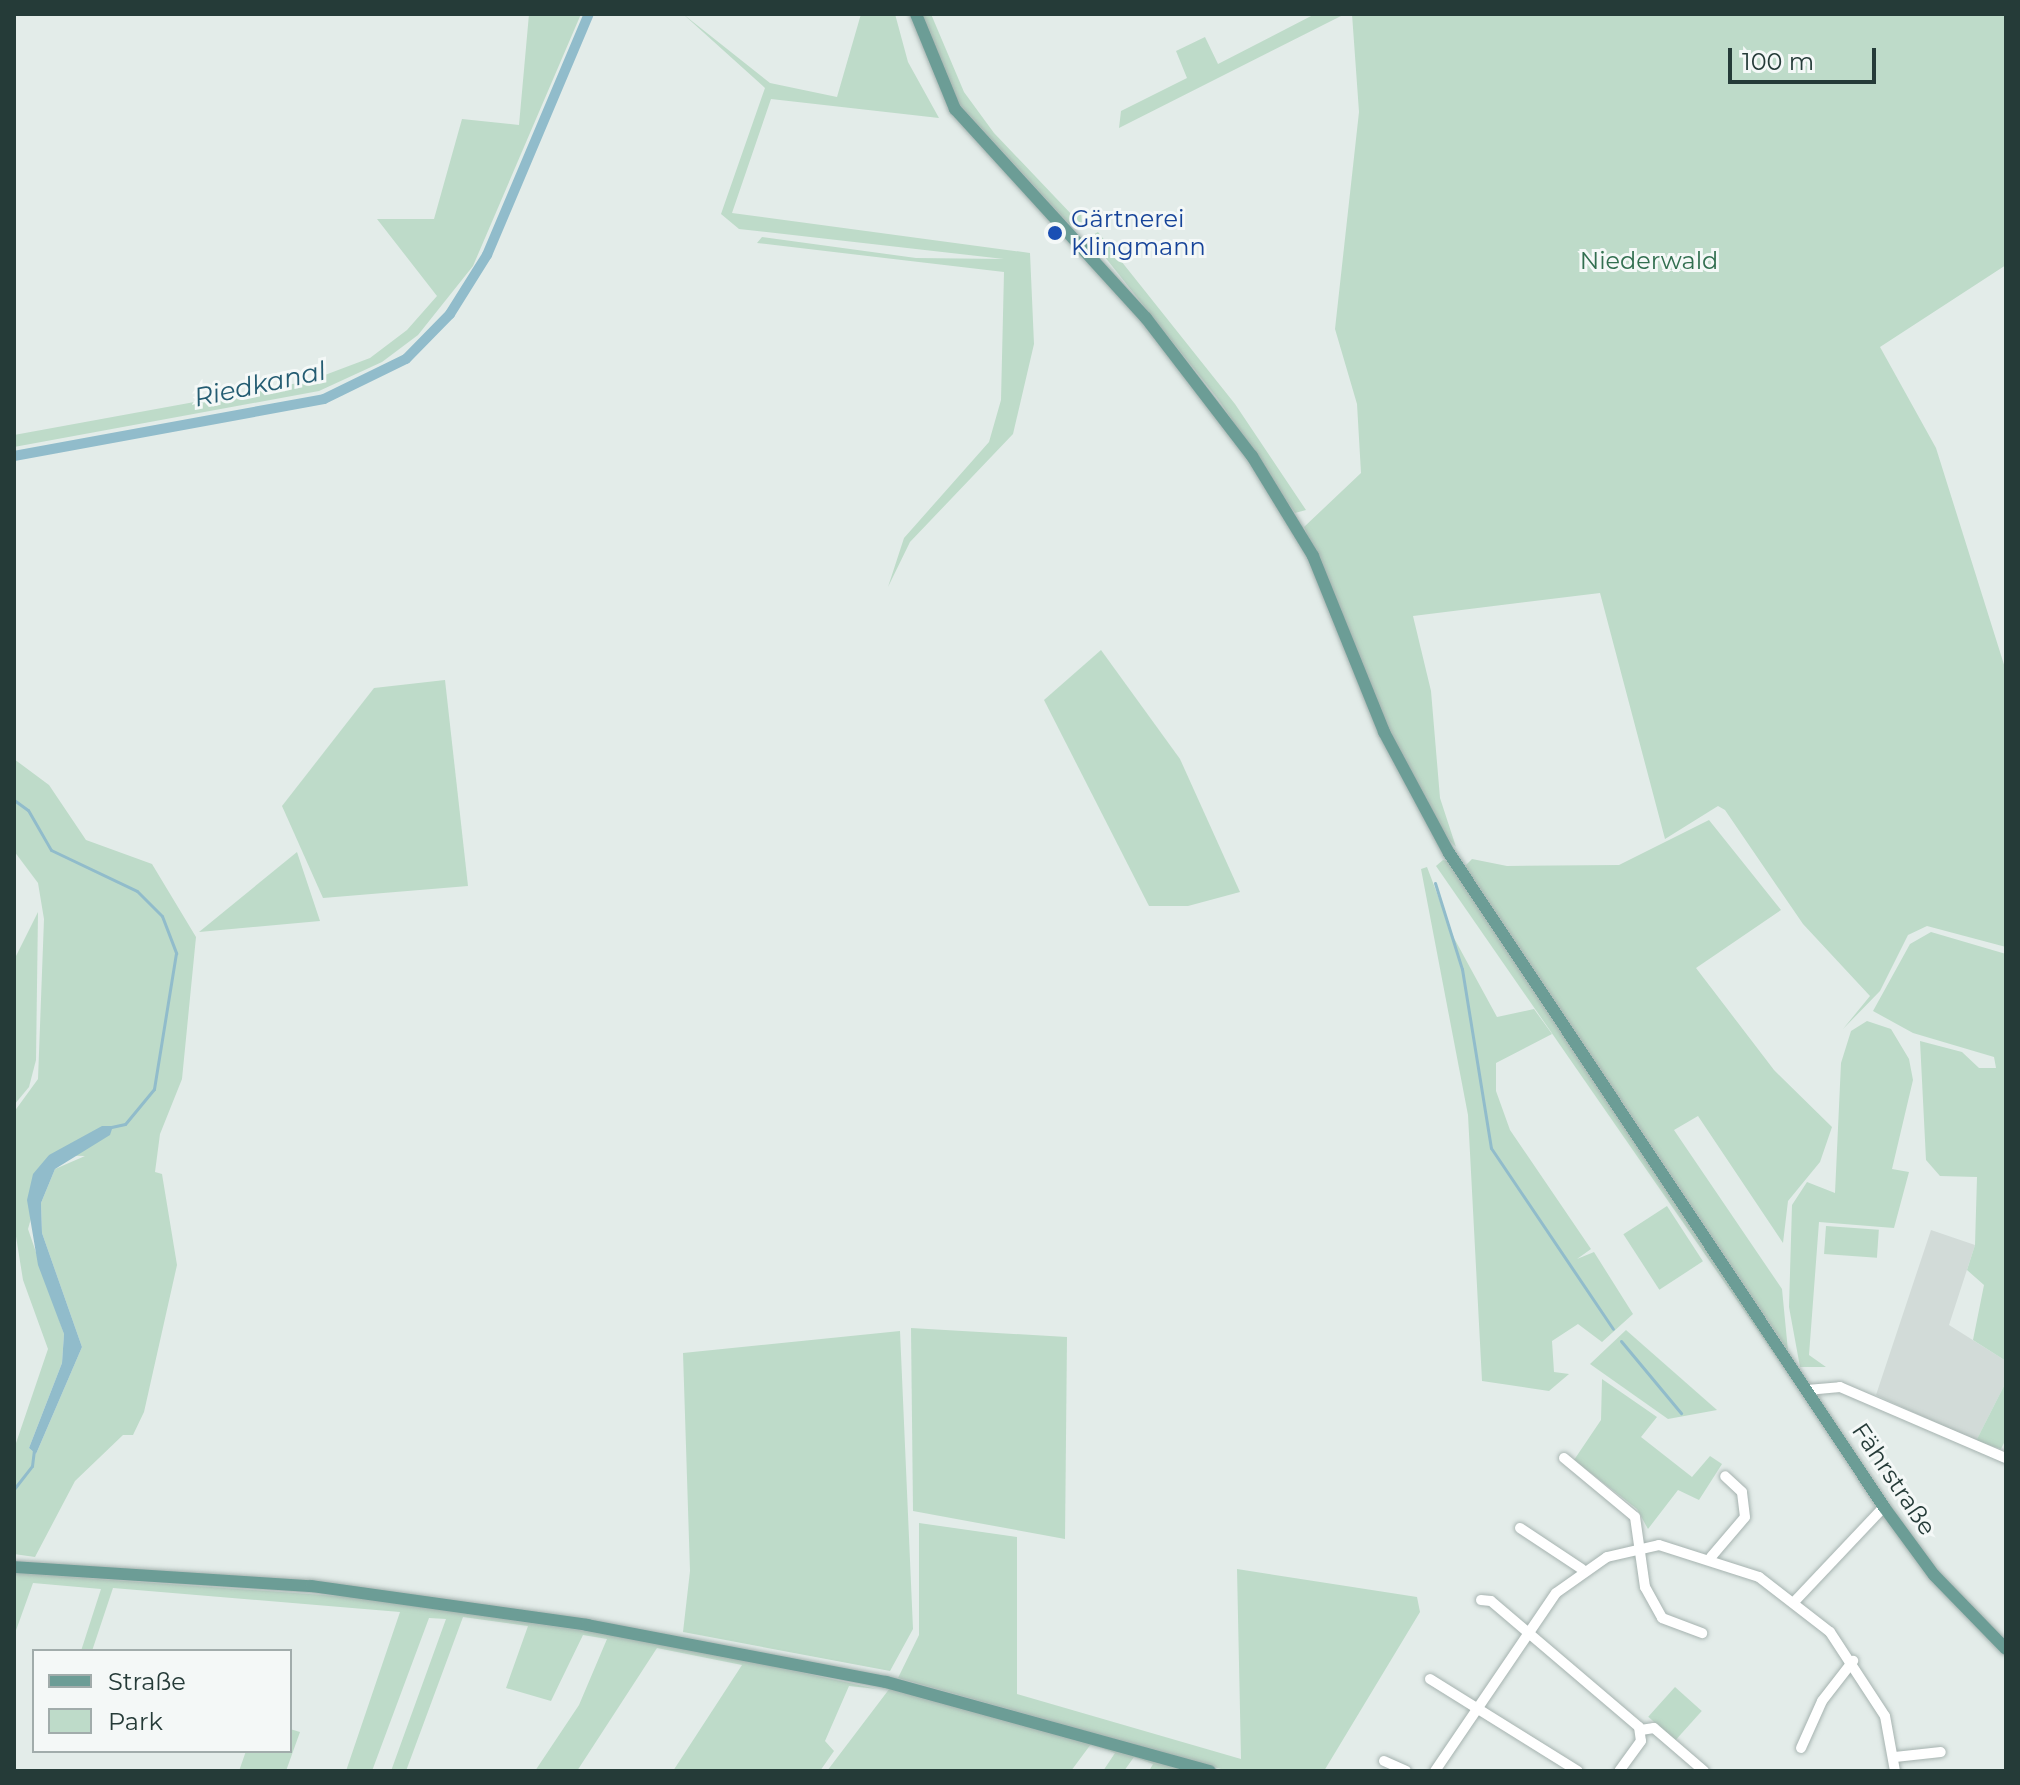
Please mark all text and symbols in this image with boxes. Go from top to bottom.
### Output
scale bar [1732,32,1880,82]
text: 100 m [1742,47,1814,76]
place label: Gärtnerei Klingmann [1071,205,1206,261]
marker: Gärtnerei Klingmann [1046,224,1064,242]
park label: Niederwald [1580,247,1718,275]
water label: Riedkanal [191,356,329,414]
street label: Fährstraße [1846,1417,1942,1541]
legend [32,1649,292,1753]
text: Straße [108,1667,186,1696]
text: Park [108,1707,163,1736]

